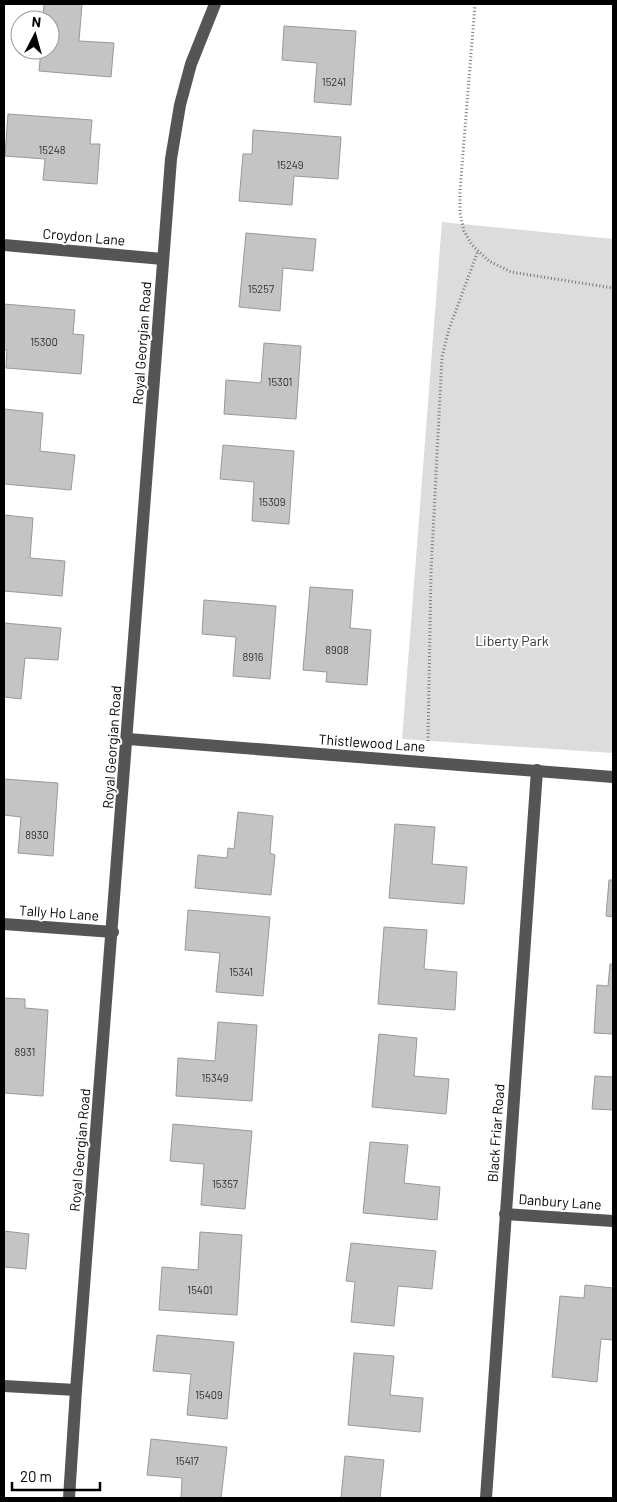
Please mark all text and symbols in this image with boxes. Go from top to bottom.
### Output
north arrow [10,10,60,60]
text: N [31,13,42,31]
house number: 15241 [322,75,346,88]
house number: 15248 [38,143,66,156]
house number: 15249 [276,158,304,171]
street label: Croydon Lane [42,224,126,249]
street label: Royal Georgian Road [129,281,154,405]
house number: 15257 [248,282,274,295]
house number: 15300 [30,335,58,348]
house number: 15301 [268,375,292,388]
house number: 15309 [258,495,286,508]
park label: Liberty Park [475,632,549,649]
house number: 8908 [325,643,349,656]
house number: 8916 [243,650,264,663]
street label: Royal Georgian Road [99,685,124,809]
street label: Thistlewood Lane [318,730,426,755]
house number: 8930 [25,828,49,841]
street label: Tally Ho Lane [18,901,100,924]
house number: 15341 [229,965,253,978]
house number: 8931 [15,1045,35,1058]
house number: 15349 [202,1071,229,1084]
street label: Black Friar Road [484,1083,507,1183]
street label: Royal Georgian Road [66,1088,93,1212]
house number: 15357 [212,1177,238,1190]
street label: Danbury Lane [518,1190,602,1213]
house number: 15401 [187,1283,213,1296]
house number: 15409 [195,1388,223,1401]
house number: 15417 [175,1454,199,1467]
scale bar [12,1460,100,1492]
text: 20 m [20,1467,52,1485]

